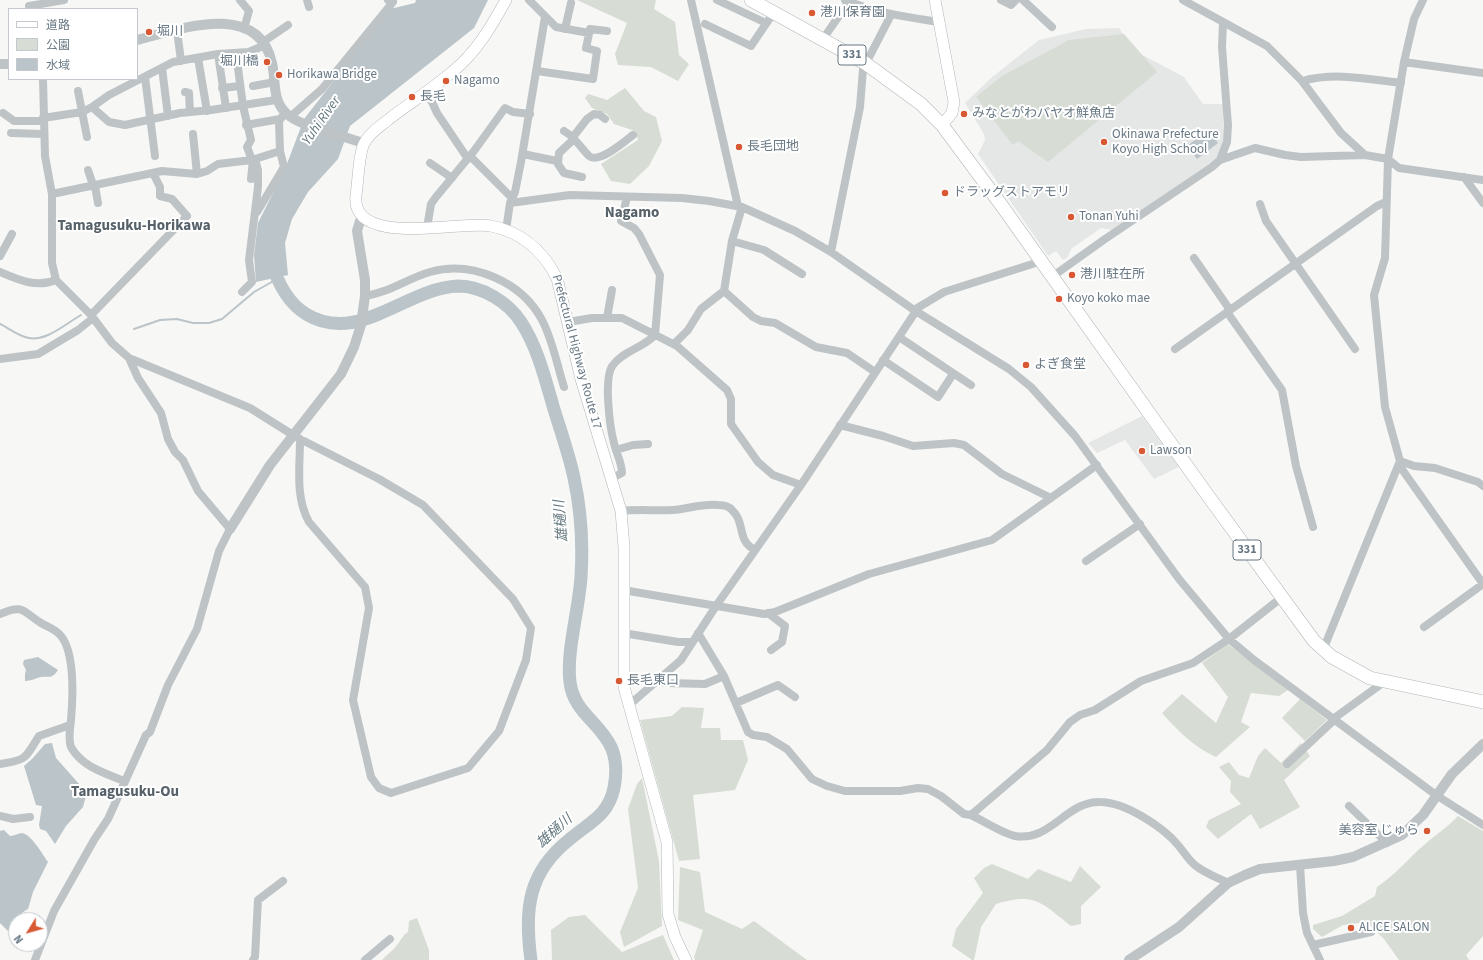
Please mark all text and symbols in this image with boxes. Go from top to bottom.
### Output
place label: 港川保育園 [820,5,885,21]
legend [8,8,138,80]
marker: 港川保育園 [807,8,817,18]
text: 道路 [46,17,70,34]
place label: 堀川 [157,24,183,40]
marker: 堀川 [144,27,154,37]
text: 公園 [46,37,70,54]
road number: 331 [838,45,866,65]
place label: 堀川橋 [220,54,259,70]
text: 水域 [46,57,70,74]
marker: 堀川橋 [262,57,272,67]
place label: Horikawa Bridge [287,67,377,83]
marker: Horikawa Bridge [274,70,284,80]
place label: Nagamo [454,73,500,89]
marker: Nagamo [441,76,451,86]
place label: 長毛 [420,89,446,105]
marker: 長毛 [407,92,417,102]
water label: Yuhi River [299,93,345,149]
place label: みなとがわパヤオ鮮魚店 [972,106,1115,122]
marker: みなとがわパヤオ鮮魚店 [959,109,969,119]
place label: Okinawa Prefecture Koyo High School [1112,127,1219,158]
marker: Okinawa Prefecture Koyo High School [1099,137,1109,147]
place label: 長毛団地 [747,139,799,155]
marker: 長毛団地 [734,142,744,152]
place label: ドラッグストアモリ [953,185,1070,201]
marker: ドラッグストアモリ [940,188,950,198]
district label: Nagamo [605,205,659,223]
place label: Tonan Yuhi [1079,209,1139,225]
marker: Tonan Yuhi [1066,212,1076,222]
district label: Tamagusuku-Horikawa [57,218,211,236]
place label: 港川駐在所 [1080,267,1145,283]
marker: 港川駐在所 [1067,270,1077,280]
street label: Prefectural Highway Route 17 [548,273,604,431]
place label: Koyo koko mae [1067,291,1150,307]
marker: Koyo koko mae [1054,294,1064,304]
place label: よぎ食堂 [1034,357,1086,373]
marker: よぎ食堂 [1021,360,1031,370]
place label: Lawson [1150,443,1192,459]
marker: Lawson [1137,446,1147,456]
water label: 雄樋川 [552,499,572,543]
road number: 331 [1233,540,1261,560]
place label: 長毛東口 [627,673,679,689]
marker: 長毛東口 [614,676,624,686]
district label: Tamagusuku-Ou [71,784,179,802]
water label: 雄樋川 [534,812,576,852]
place label: 美容室 じゅら [1338,823,1419,839]
marker: 美容室 じゅら [1422,826,1432,836]
north arrow [8,912,48,952]
place label: ALICE SALON [1359,920,1430,936]
marker: ALICE SALON [1346,923,1356,933]
text: N [11,931,27,946]

